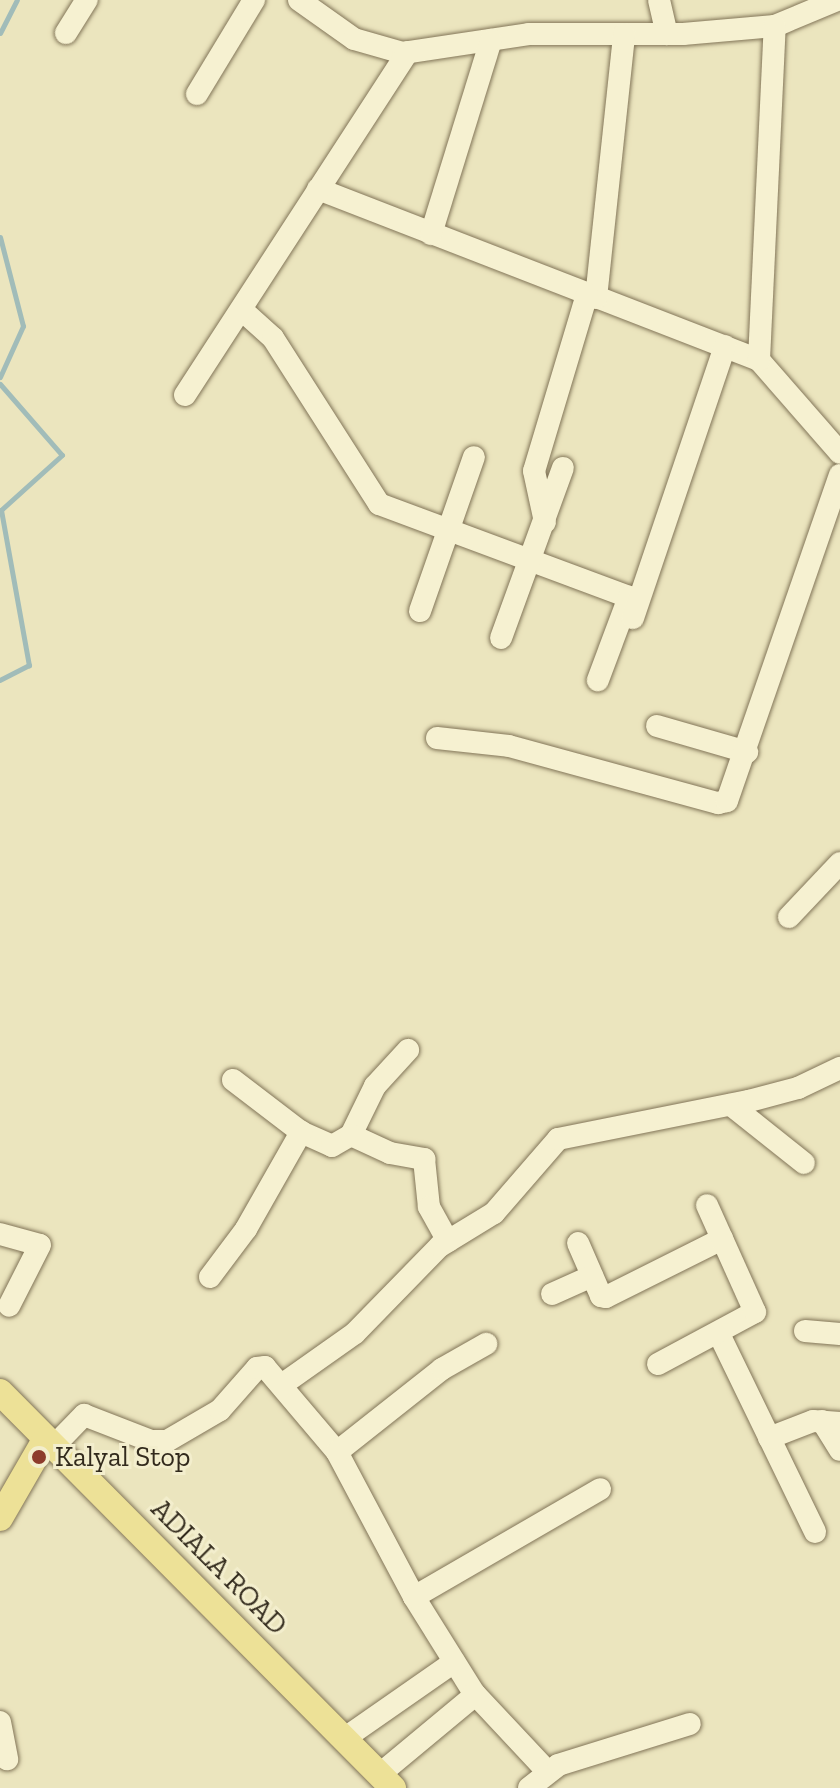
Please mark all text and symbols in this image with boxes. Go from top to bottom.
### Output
place label: Kalyal Stop [55,1440,190,1474]
marker: Kalyal Stop [30,1448,48,1466]
street label: ADIALA ROAD [144,1492,294,1642]

